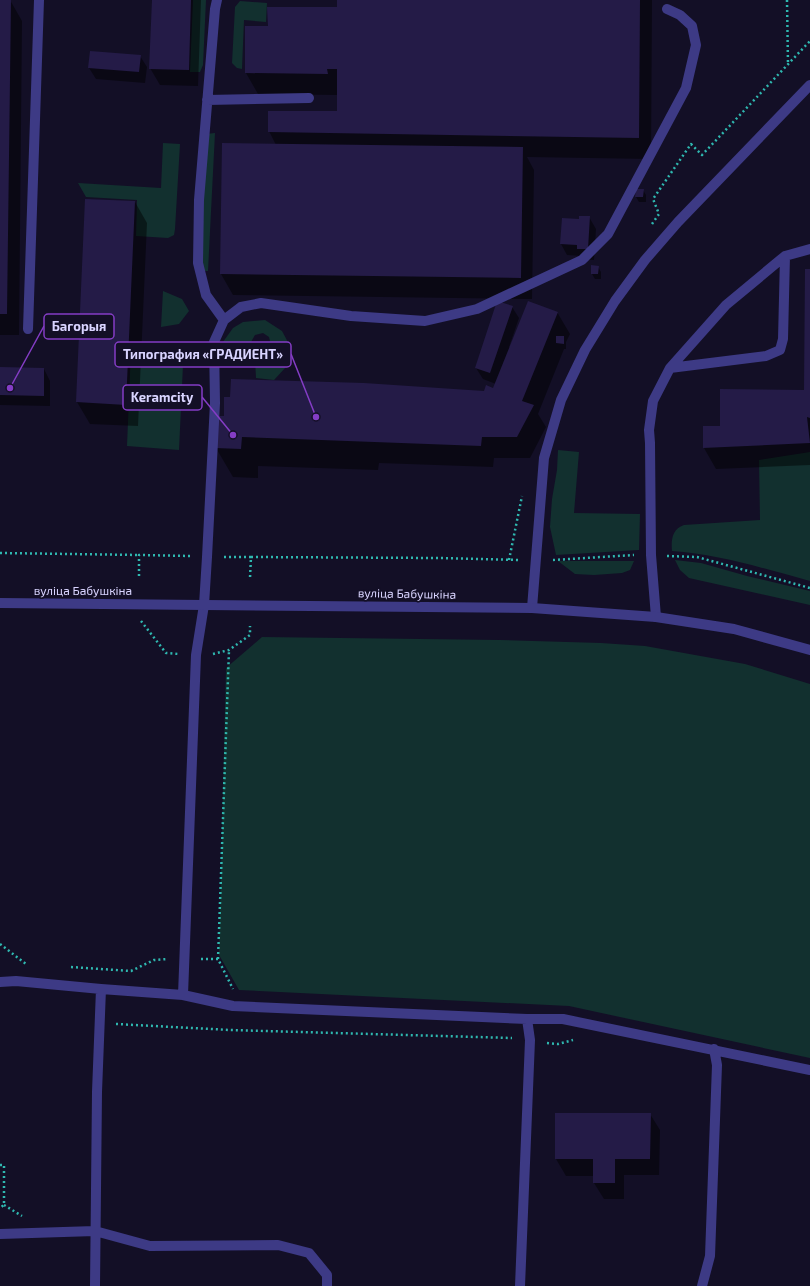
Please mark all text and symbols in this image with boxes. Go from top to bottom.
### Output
callout: Багорыя [44,314,114,339]
text: Багорыя [52,318,106,334]
callout: Типография «ГРАДИЕНТ» [115,342,291,367]
text: Типография «ГРАДИЕНТ» [123,346,283,362]
callout: Keramcity [123,385,202,410]
text: Keramcity [131,389,194,405]
street label: вуліца Бабушкіна [34,583,132,598]
street label: вуліца Бабушкіна [358,585,456,602]

